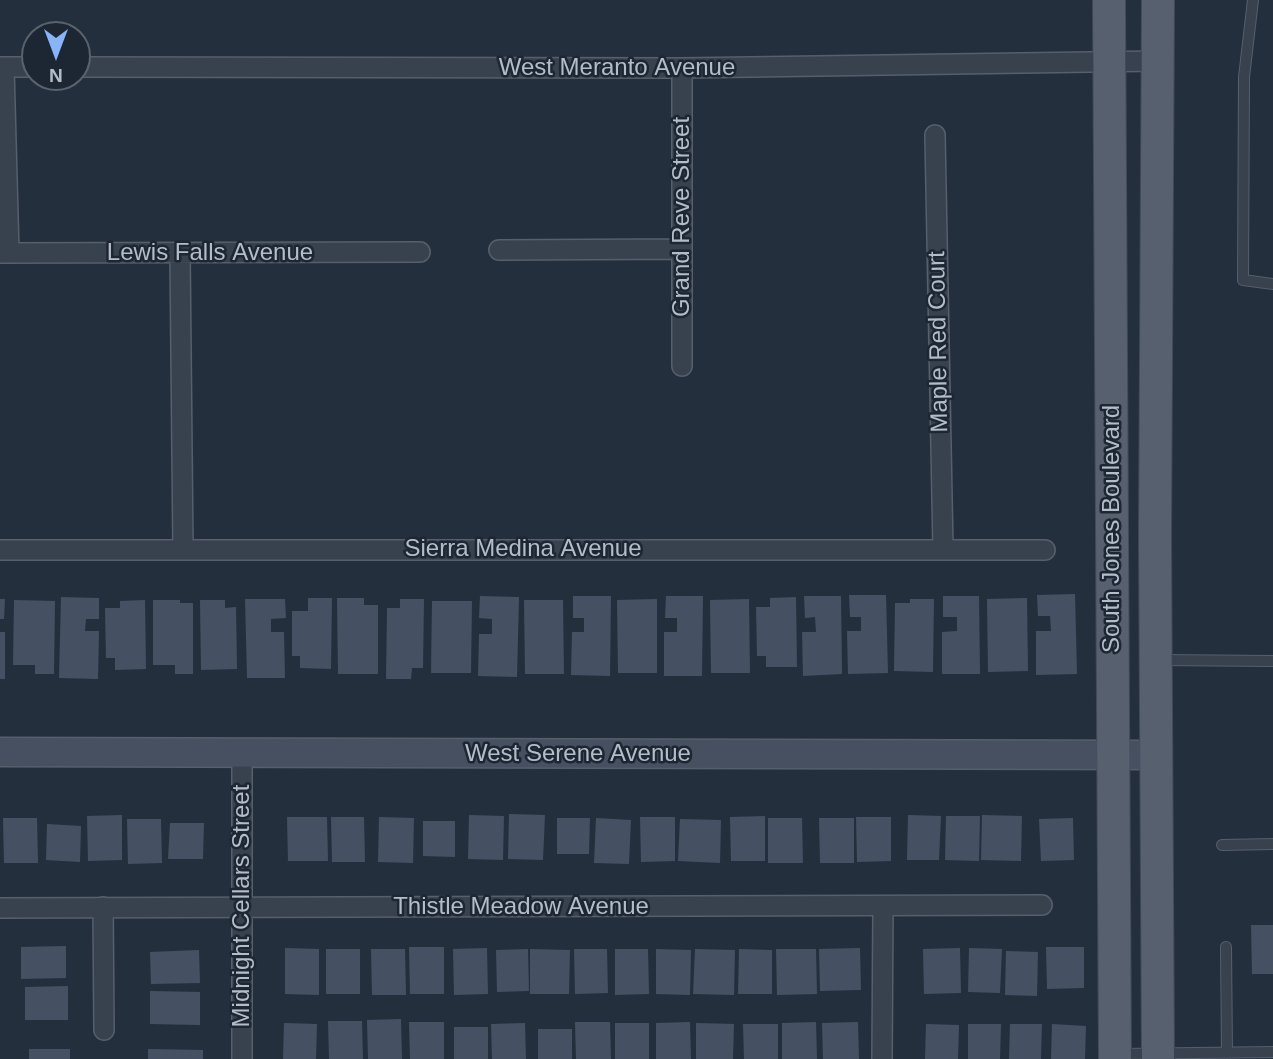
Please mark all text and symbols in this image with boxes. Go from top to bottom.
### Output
north arrow [21,21,91,91]
street label: West Meranto Avenue [499,54,735,82]
text: N [49,65,63,86]
street label: Grand Reve Street [668,117,696,317]
street label: Lewis Falls Avenue [107,239,313,267]
street label: Maple Red Court [923,251,955,433]
street label: South Jones Boulevard [1098,405,1126,653]
street label: Sierra Medina Avenue [404,535,642,563]
street label: West Serene Avenue [465,740,691,768]
street label: Midnight Cellars Street [228,785,256,1027]
street label: Thistle Meadow Avenue [393,893,649,921]

